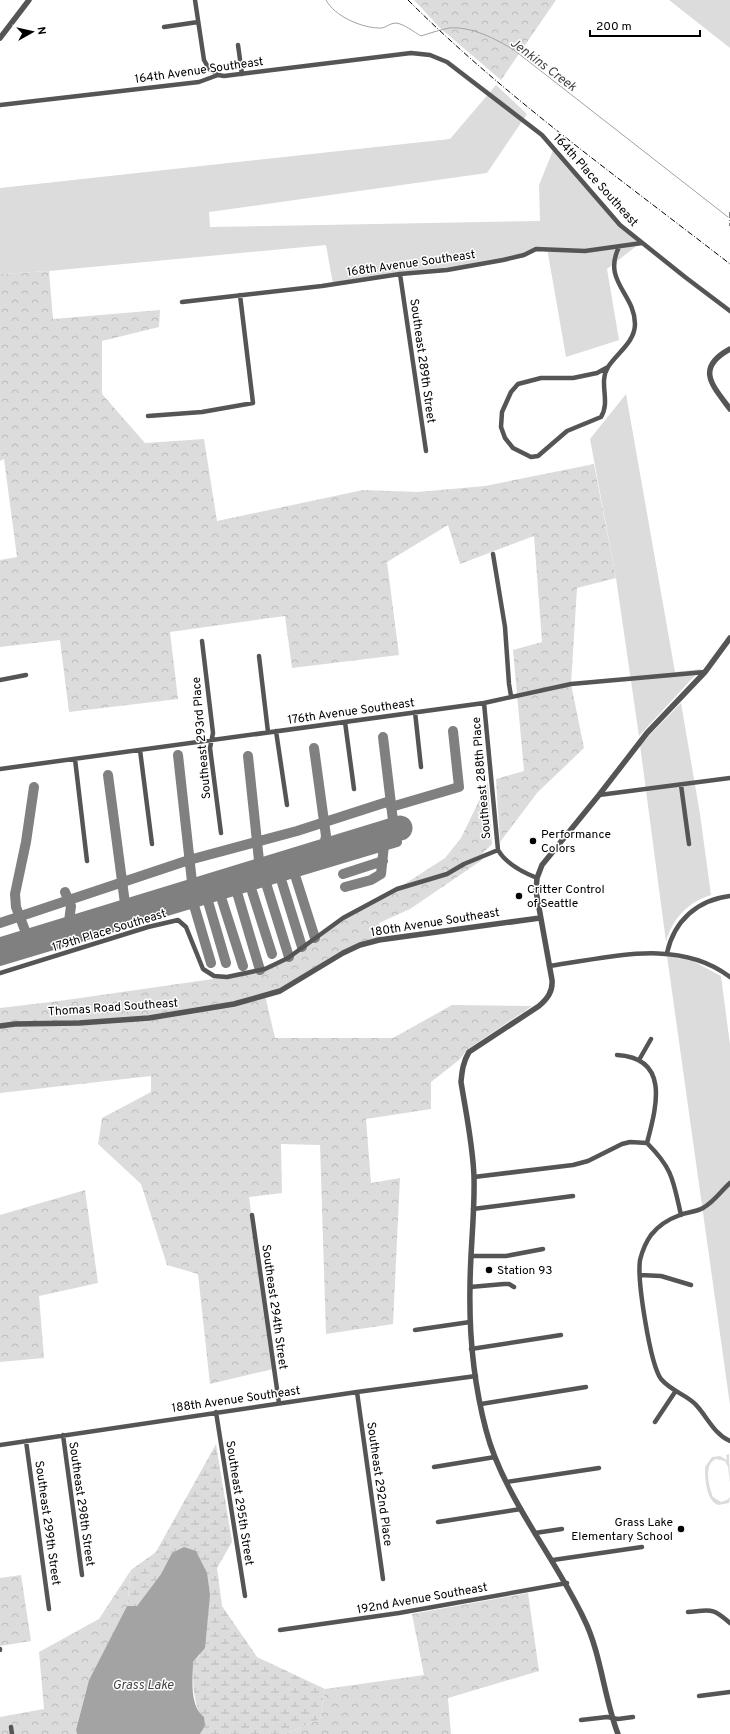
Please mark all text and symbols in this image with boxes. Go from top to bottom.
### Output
north arrow [12,12,52,52]
scale bar [590,12,700,38]
text: 200 m [596,19,632,35]
text: N [33,26,48,36]
water label: Jenkins Creek [506,35,579,96]
street label: 164th Avenue Southeast [134,54,265,88]
street label: 164th Place Southeast [549,131,641,231]
street label: 168th Avenue Southeast [346,247,476,281]
street label: Southeast 289th Street [405,298,439,425]
street label: Southeast 293rd Place [189,676,215,800]
street label: 176th Avenue Southeast [287,695,416,729]
street label: Southeast 288th Place [469,716,495,840]
place label: Performance Colors [541,827,611,857]
marker: Performance Colors [528,836,538,846]
place label: Critter Control of Seattle [527,882,605,912]
marker: Critter Control of Seattle [514,891,524,901]
street label: 180th Avenue Southeast [370,905,501,941]
street label: 179th Place Southeast [50,906,168,956]
street label: Thomas Road Southeast [47,995,179,1021]
street label: Southeast 294th Street [257,1244,291,1371]
place label: Station 93 [497,1263,553,1279]
marker: Station 93 [484,1265,494,1275]
street label: 188th Avenue Southeast [171,1383,301,1417]
street label: Southeast 292nd Place [362,1421,396,1547]
street label: Southeast 295th Street [221,1440,257,1567]
street label: Southeast 298th Street [64,1441,98,1568]
street label: Southeast 299th Street [30,1460,64,1587]
place label: Grass Lake Elementary School [571,1515,673,1545]
marker: Grass Lake Elementary School [676,1524,686,1534]
street label: 192nd Avenue Southeast [356,1580,489,1618]
water label: Grass Lake [112,1678,174,1694]

